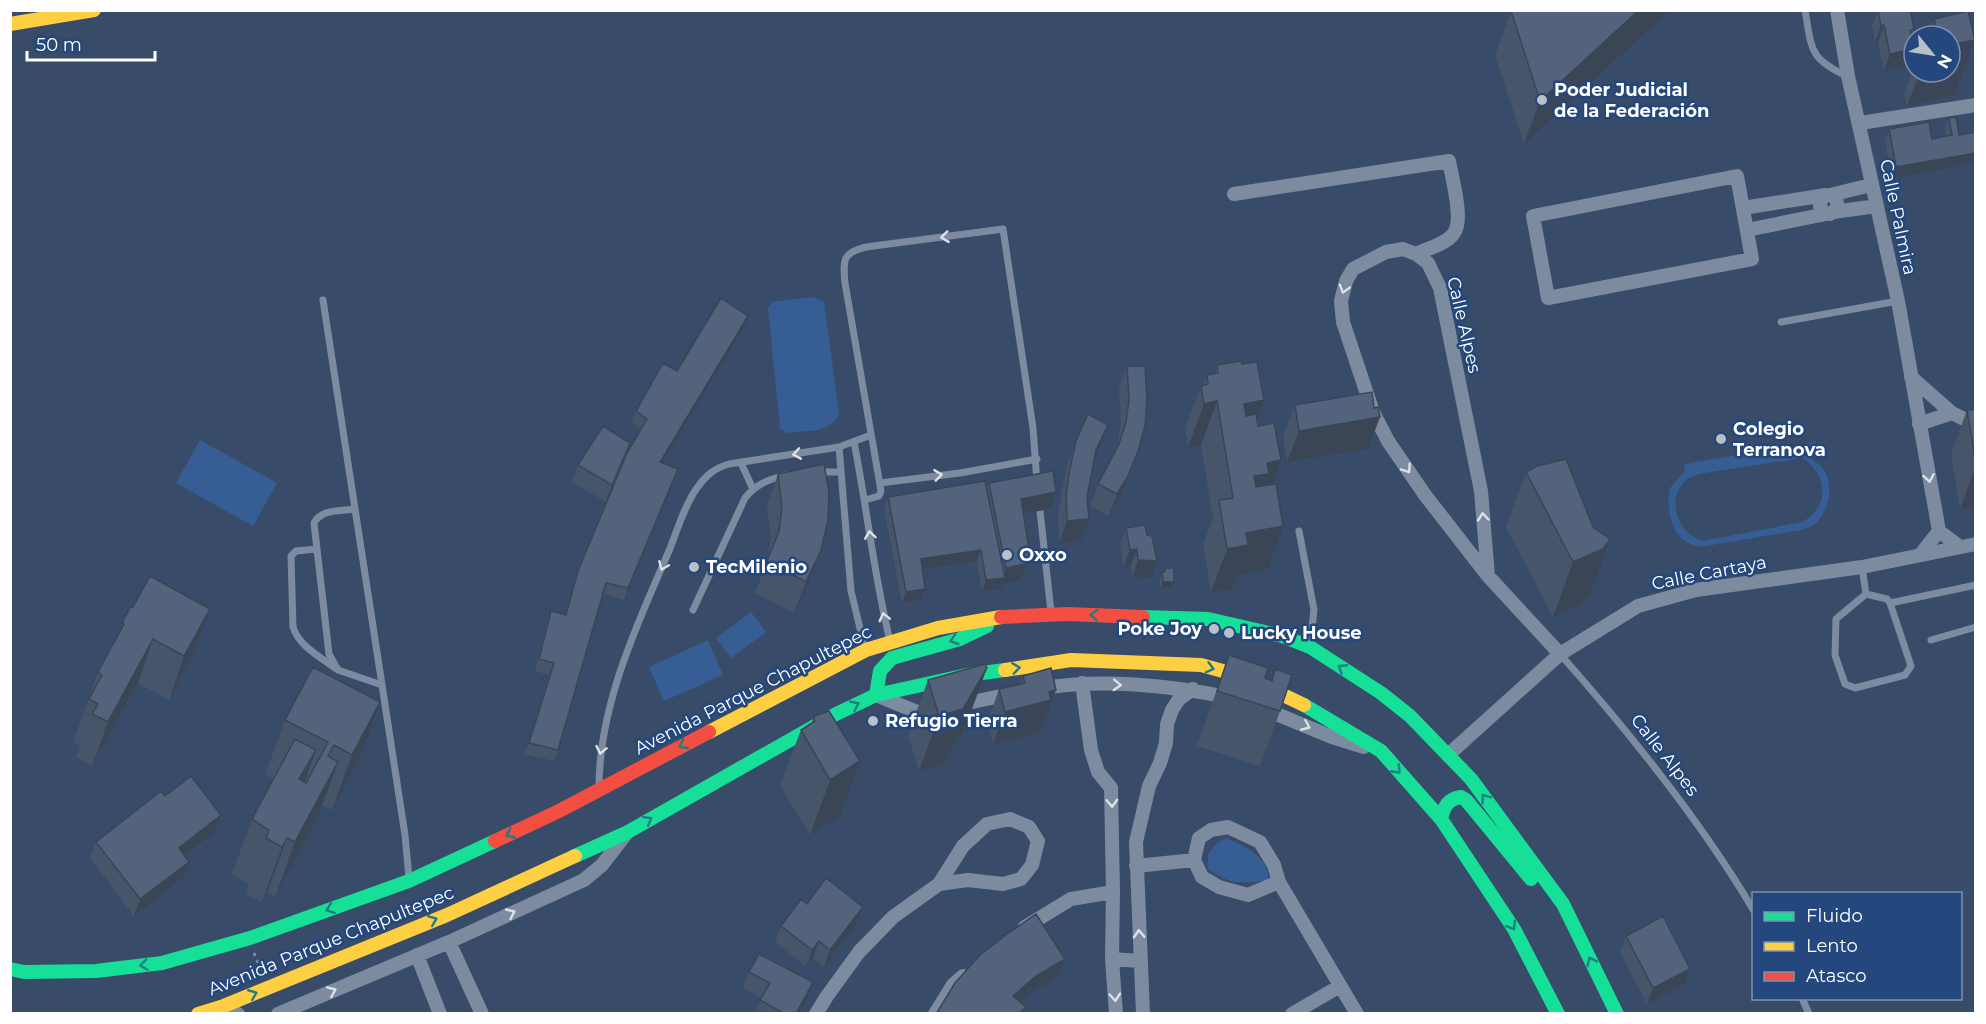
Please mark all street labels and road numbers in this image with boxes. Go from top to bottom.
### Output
street label: Calle Palmira [1875,157,1921,277]
street label: Calle Alpes [1442,275,1486,375]
street label: Calle Cartaya [1650,551,1768,595]
street label: Avenida Parque Chapultepec [631,620,875,760]
street label: Calle Alpes [1626,710,1704,801]
street label: Avenida Parque Chapultepec [205,882,457,1000]

